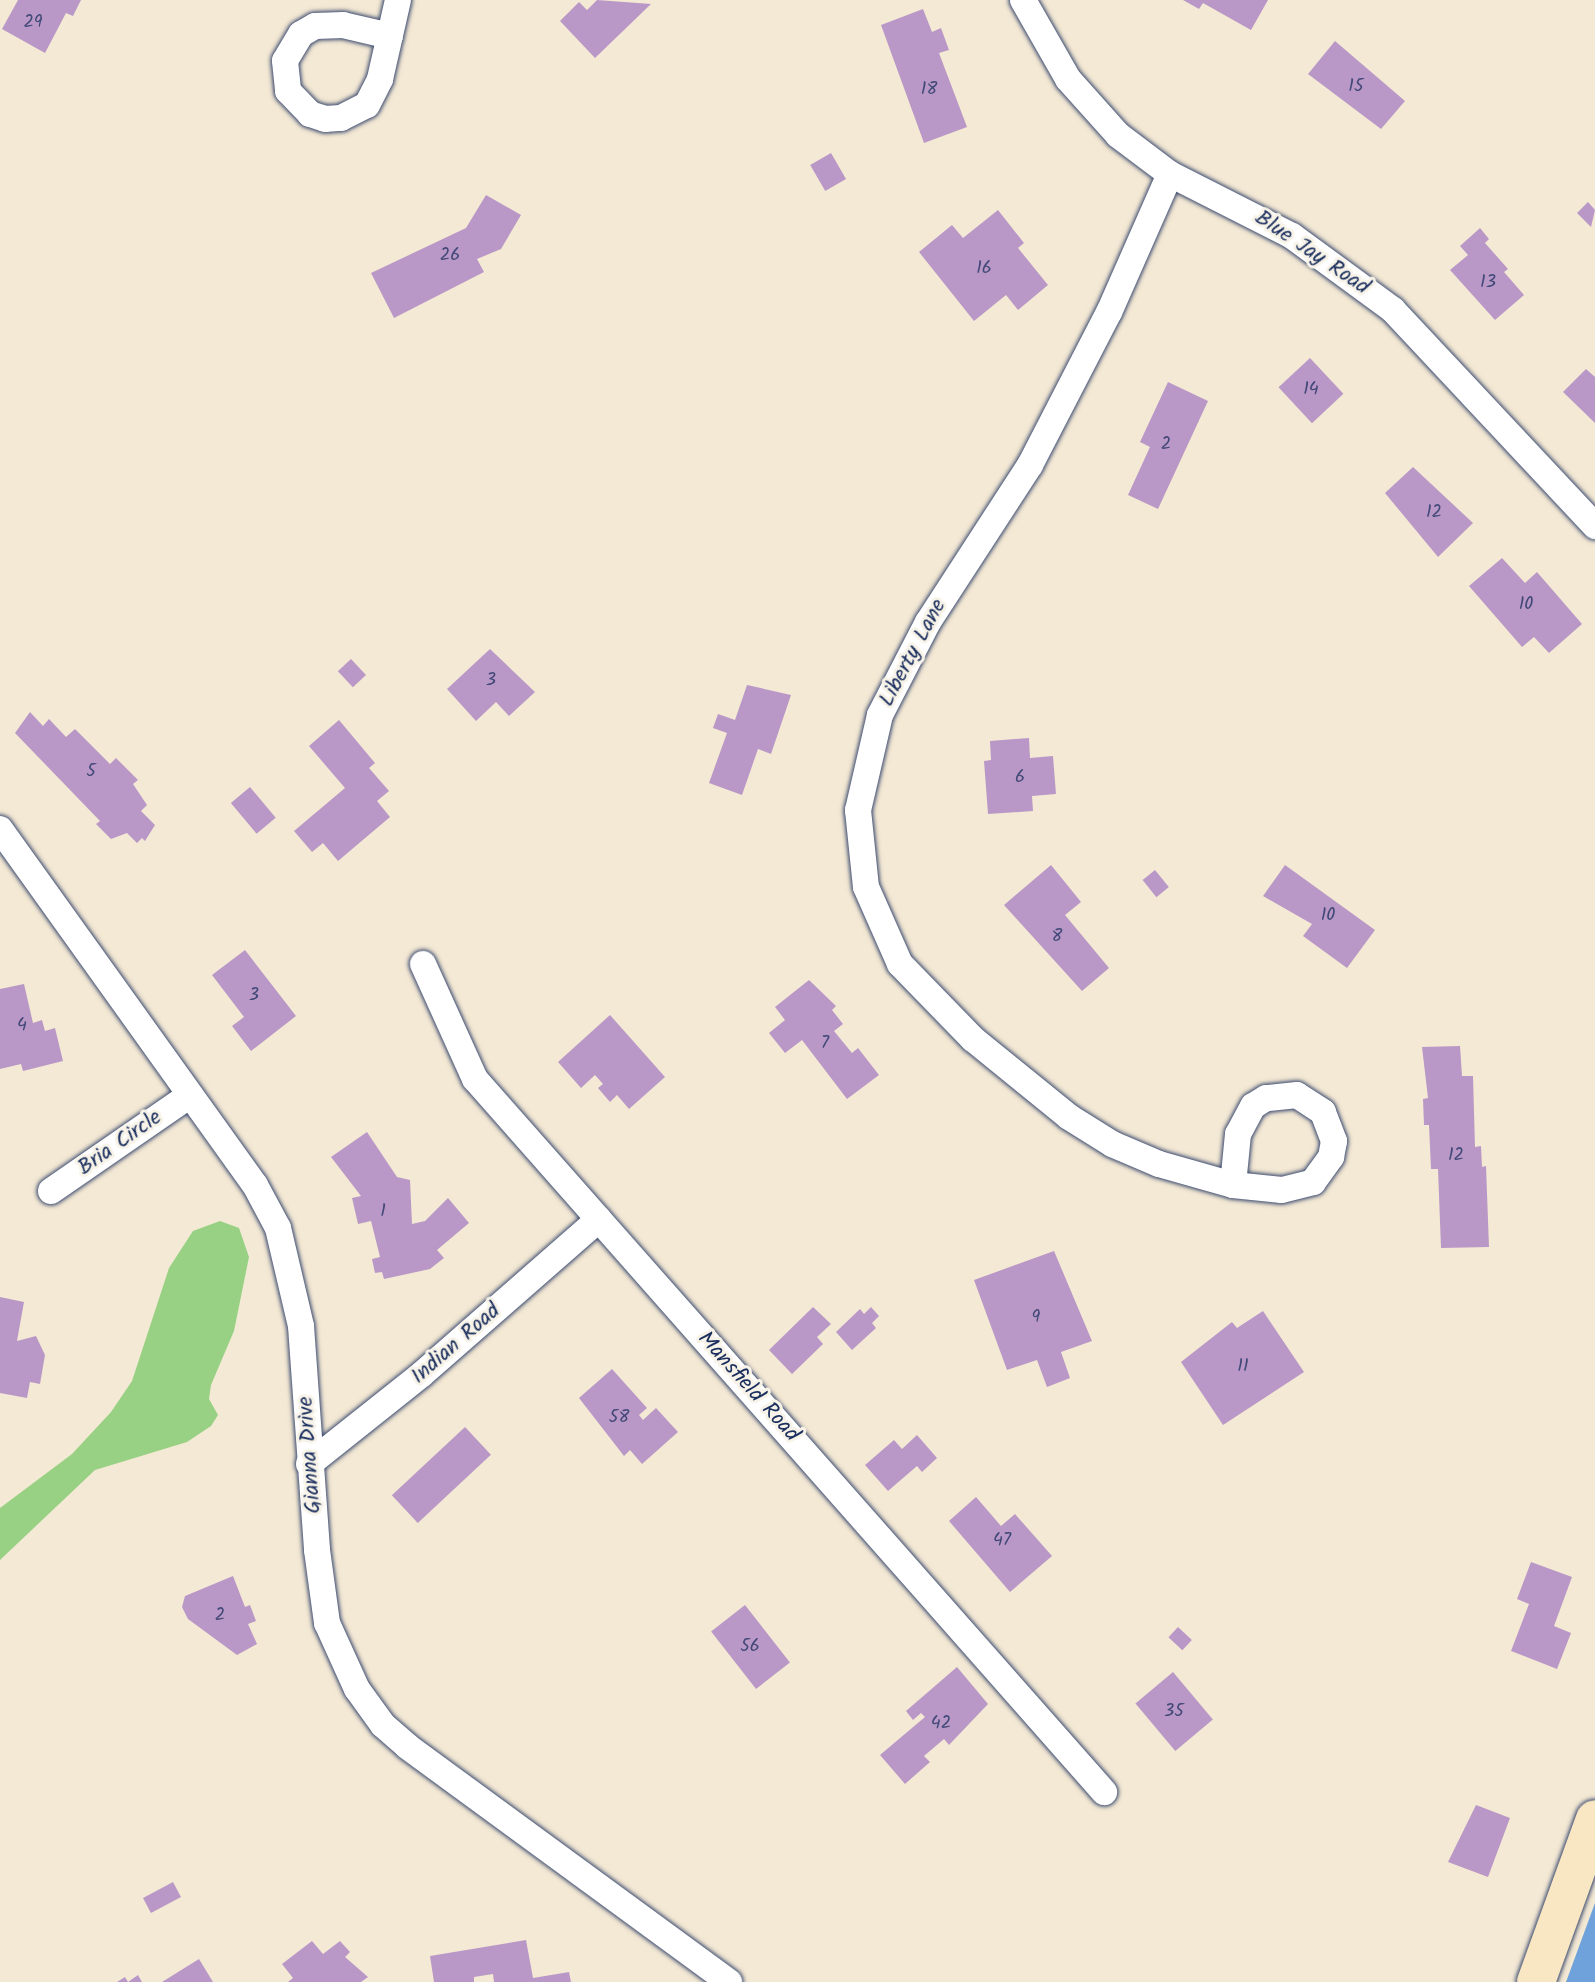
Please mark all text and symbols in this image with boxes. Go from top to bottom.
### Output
house number: 29 [23,12,43,34]
house number: 15 [1348,76,1364,98]
house number: 18 [921,79,937,101]
street label: Blue Jay Road [1250,205,1374,301]
house number: 26 [440,245,460,267]
house number: 16 [976,258,992,280]
house number: 13 [1480,272,1496,294]
house number: 14 [1303,379,1319,401]
house number: 2 [1161,434,1171,456]
house number: 12 [1426,502,1442,524]
house number: 10 [1519,594,1533,616]
street label: Liberty Lane [874,595,952,711]
house number: 3 [486,670,496,692]
house number: 5 [86,761,96,783]
house number: 6 [1015,767,1025,789]
house number: 10 [1321,905,1335,927]
house number: 8 [1052,926,1062,948]
house number: 3 [249,985,259,1007]
house number: 4 [17,1015,27,1037]
house number: 7 [821,1033,829,1055]
street label: Bria Circle [73,1105,167,1181]
house number: 12 [1448,1145,1464,1167]
house number: 1 [380,1201,386,1223]
street label: Indian Road [406,1298,506,1390]
house number: 9 [1032,1307,1040,1329]
street label: Mansfield Road [691,1326,805,1448]
house number: 11 [1237,1356,1249,1378]
street label: Gianna Drive [293,1395,327,1515]
house number: 58 [609,1407,629,1429]
house number: 47 [993,1530,1011,1552]
house number: 2 [215,1605,225,1627]
house number: 56 [740,1636,760,1658]
house number: 35 [1164,1701,1184,1723]
house number: 42 [931,1713,951,1735]

